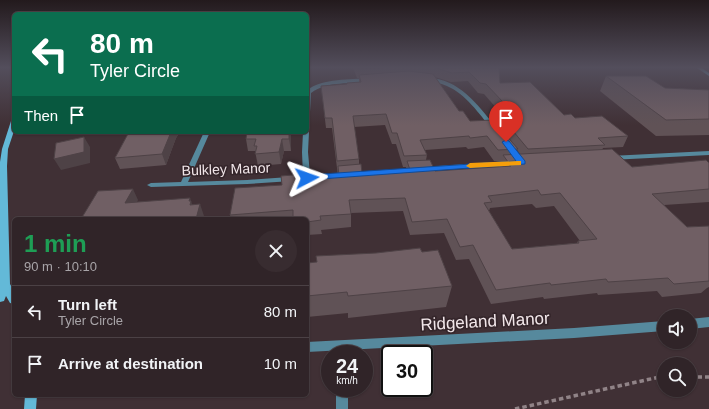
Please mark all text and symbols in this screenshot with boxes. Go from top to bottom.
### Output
icon: left [24,28,76,80]
text: 80 m [90,28,154,59]
text: Tyler Circle [90,61,180,81]
pin [489,101,523,142]
icon: arrive [66,104,88,126]
text: Then [24,107,58,124]
icon: arrive [495,107,517,129]
position arrow [286,157,328,199]
street label: Bulkley Manor [181,159,271,179]
text: 1 min [24,230,87,257]
button: close [255,230,297,272]
text: 90 m · 10:10 [24,259,97,274]
text: Turn left [58,296,117,313]
icon: left [24,301,46,323]
text: 80 m [264,303,297,320]
street label: Ridgeland Manor [420,309,551,334]
map controls [657,309,697,397]
button: sound [657,309,697,349]
text: Tyler Circle [58,313,123,328]
speed limit sign: 30 [381,345,433,397]
icon: arrive [24,353,46,375]
text: Arrive at destination [58,355,203,372]
text: 10 m [264,355,297,372]
text: 24 [336,355,358,377]
button: search [657,357,697,397]
text: km/h [336,375,358,386]

